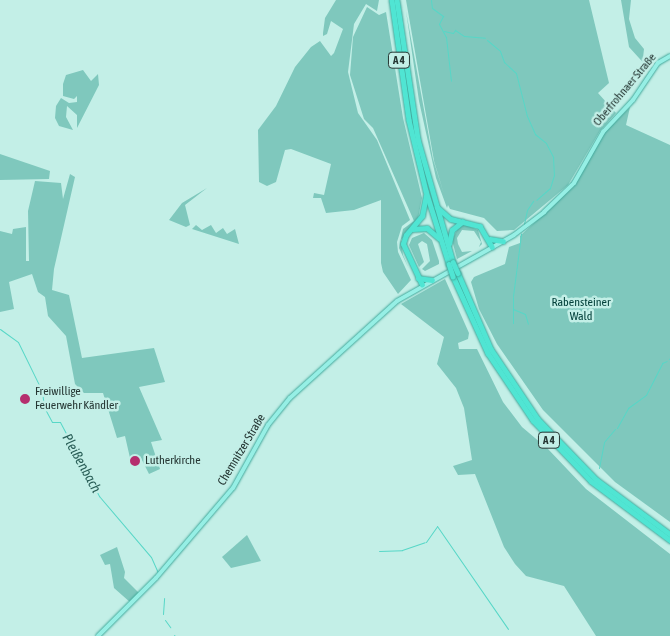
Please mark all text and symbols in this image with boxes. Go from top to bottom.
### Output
street label: Oberfrohnaer Straße [590,51,660,129]
road number: A 4 [388,52,410,68]
park label: Rabensteiner Wald [551,296,611,324]
place label: Freiwillige Feuerwehr Kändler [35,385,118,413]
marker: Freiwillige Feuerwehr Kändler [19,393,31,405]
street label: Chemnitzer Straße [215,412,269,488]
water label: Pleißenbach [59,431,105,495]
road number: A 4 [538,432,560,448]
place label: Lutherkirche [145,454,201,468]
marker: Lutherkirche [129,455,141,467]

